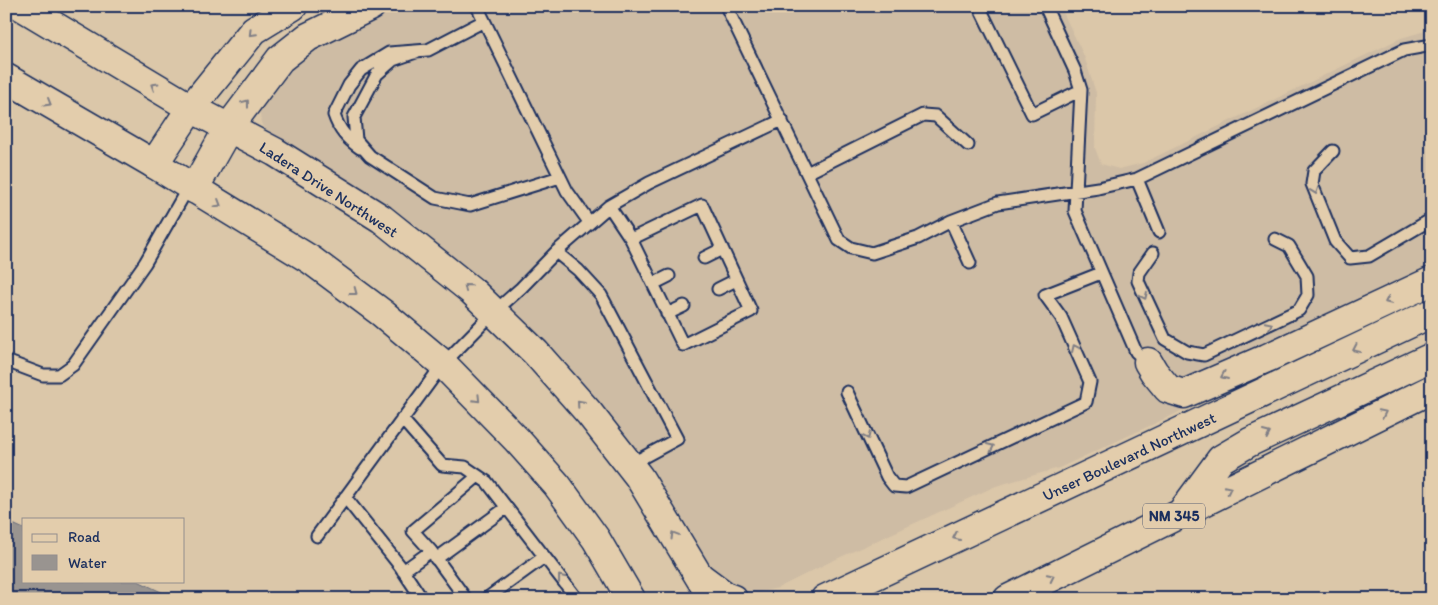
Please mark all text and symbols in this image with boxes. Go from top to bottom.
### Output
one-way arrow [249,27,258,36]
one-way arrow [151,82,160,92]
one-way arrow [43,96,52,106]
one-way arrow [241,100,249,109]
street label: Ladera Drive Northwest [256,137,402,241]
one-way arrow [1309,186,1319,195]
one-way arrow [212,198,221,208]
one-way arrow [463,283,472,292]
one-way arrow [348,286,358,295]
one-way arrow [1138,291,1149,300]
one-way arrow [1384,295,1393,305]
one-way arrow [1264,320,1273,331]
one-way arrow [1352,342,1361,353]
one-way arrow [1071,344,1081,353]
one-way arrow [1220,370,1229,381]
one-way arrow [471,393,480,402]
one-way arrow [577,399,586,408]
street label: Unser Boulevard Northwest [1039,408,1219,505]
one-way arrow [1378,409,1387,419]
one-way arrow [1262,430,1271,440]
one-way arrow [861,431,872,440]
one-way arrow [985,443,994,453]
one-way arrow [1223,485,1232,496]
road number: NM 345 [1143,504,1205,528]
legend [22,518,185,582]
text: Road [68,528,101,546]
one-way arrow [671,531,681,540]
one-way arrow [952,531,961,542]
text: Water [68,554,107,572]
one-way arrow [1046,573,1055,583]
one-way arrow [558,575,566,584]

